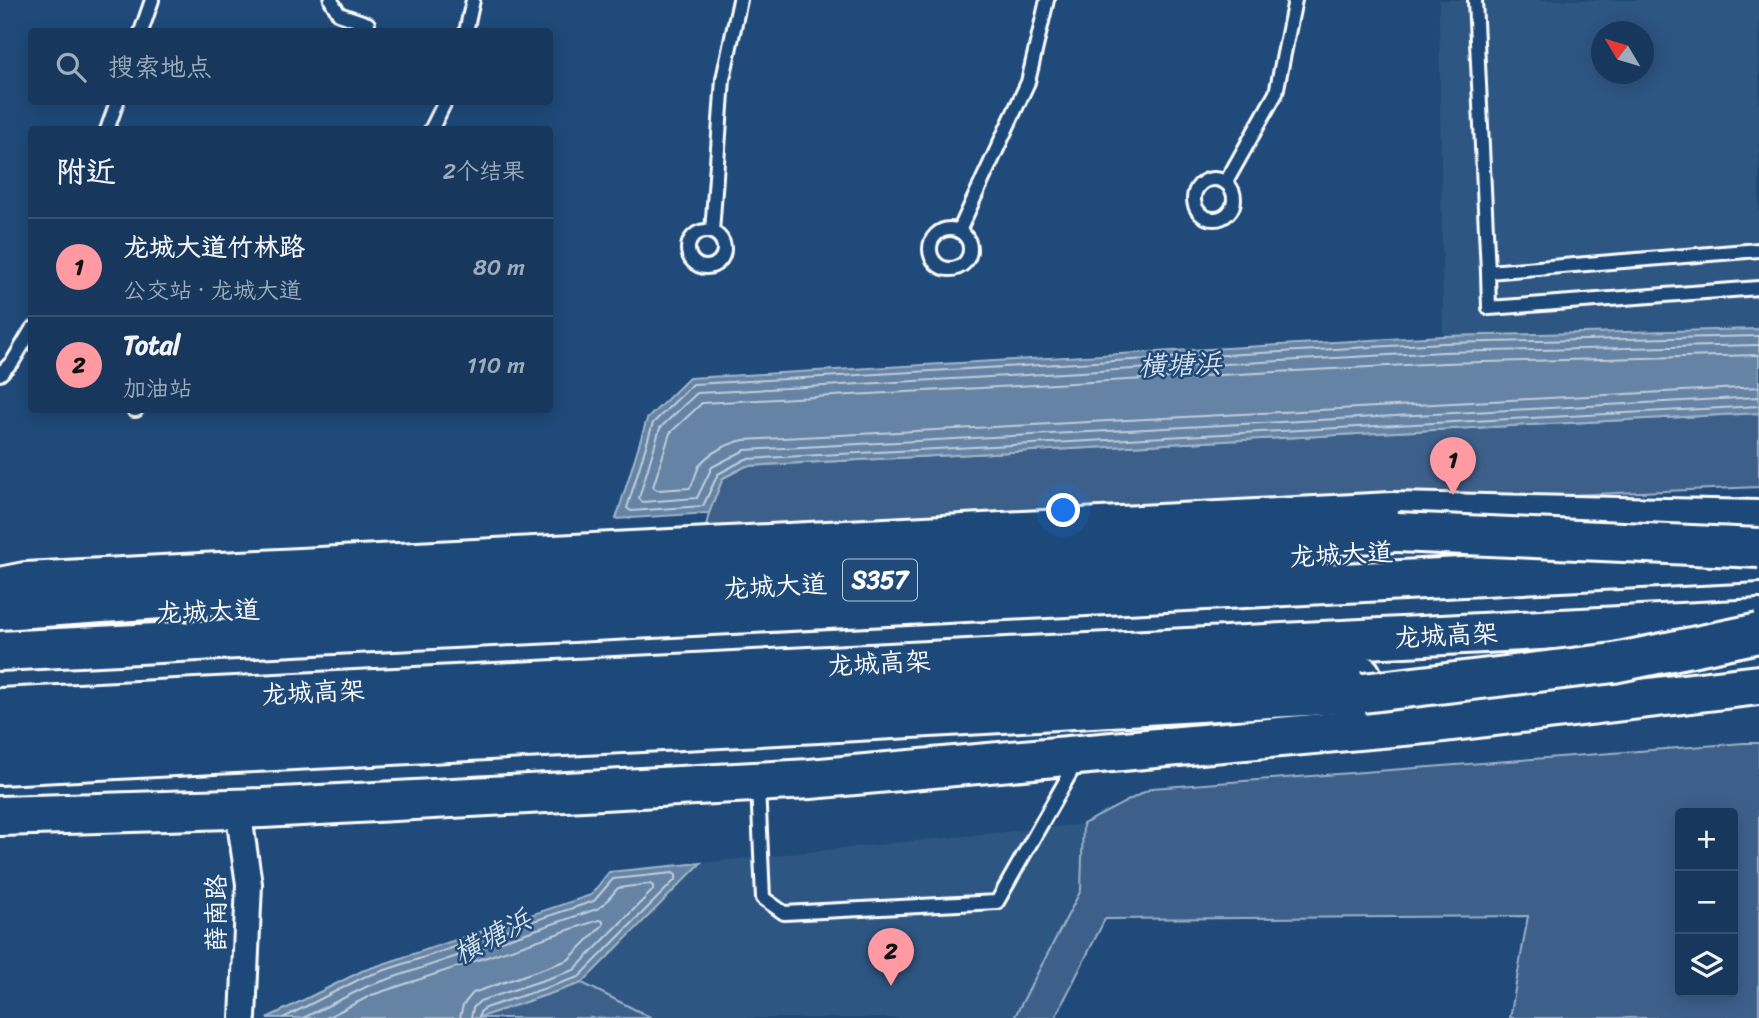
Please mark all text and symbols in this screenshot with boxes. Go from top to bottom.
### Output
north arrow [1591,21,1654,84]
search box [28,28,553,105]
text: 搜索地点 [108,44,212,90]
icon: search [52,48,90,86]
text: 附近 [56,145,116,199]
text: 2个结果 [443,151,525,192]
text: 龙城大道竹林路 [123,224,305,270]
text: 1 [74,247,84,288]
text: 80 m [473,247,525,288]
text: 公交站 · 龙城大道 [123,270,302,311]
text: Total [123,322,180,368]
water label: 横塘浜 [1137,339,1224,390]
text: 2 [72,345,86,386]
text: 110 m [467,345,525,386]
text: 加油站 [123,368,192,409]
pin: 1 [1430,437,1476,495]
your location [1046,493,1080,527]
street label: 龙城大道 [1288,528,1394,580]
street label: 龙城大道 [722,560,828,612]
road number: S357 [843,560,917,600]
street label: 龙城大道 [155,586,261,636]
street label: 龙城高架 [1393,609,1499,661]
street label: 龙城高架 [826,637,932,689]
street label: 龙城高架 [260,666,366,718]
map controls [1675,808,1738,997]
button: + [1675,808,1738,871]
button: − [1675,871,1738,934]
street label: 薛南路 [193,874,239,952]
water label: 横塘浜 [444,895,542,978]
pin: 2 [868,928,914,986]
button: layers [1675,934,1738,997]

